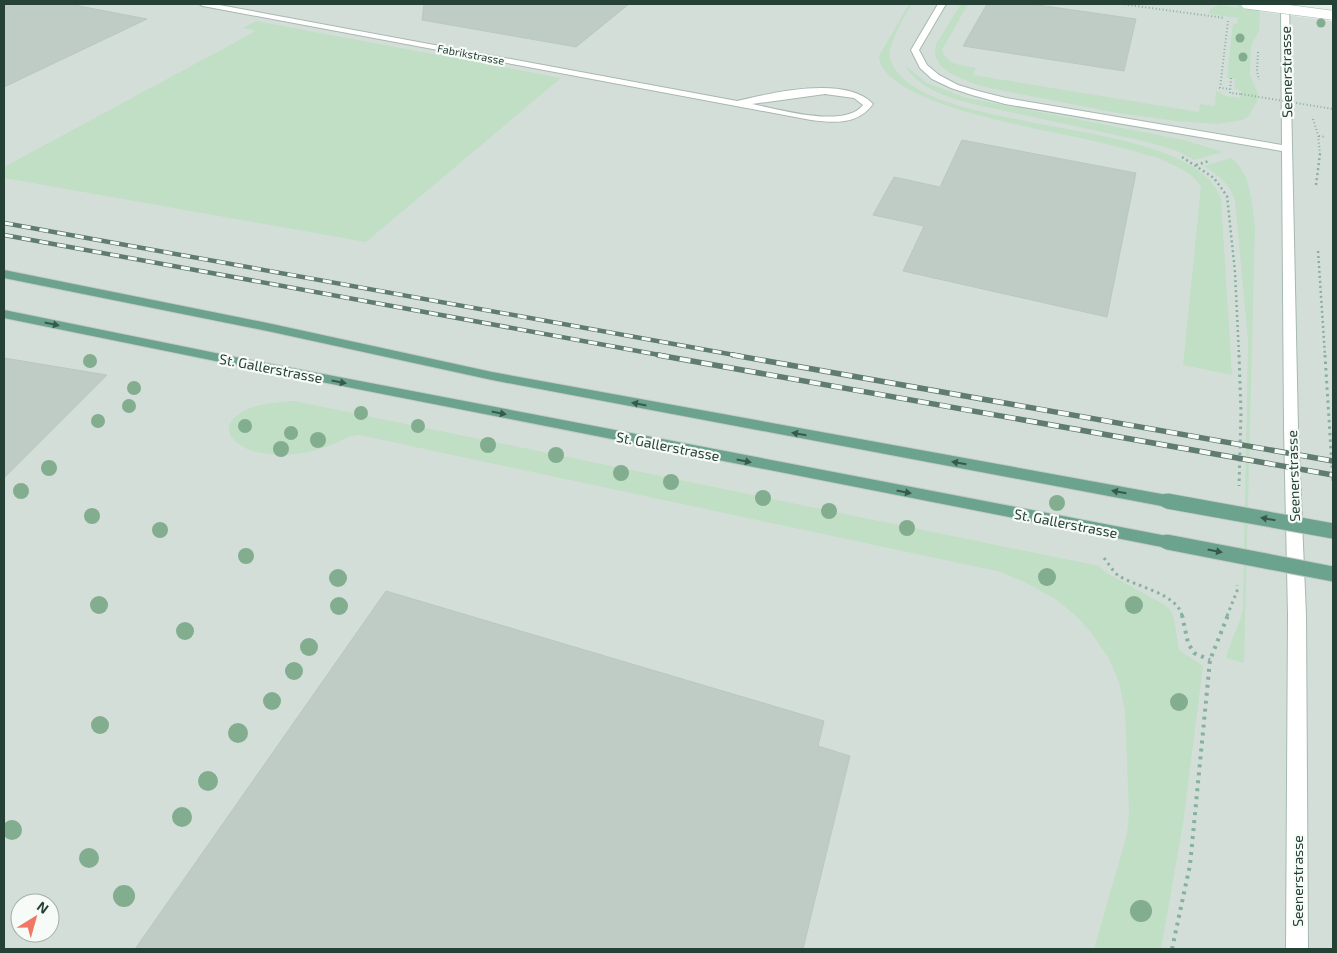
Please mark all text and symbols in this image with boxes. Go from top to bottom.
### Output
street label: Seenerstrasse [1277,26,1295,118]
street label: Fabrikstrasse [436,41,506,67]
one-way arrow [44,320,59,328]
street label: St. Gallerstrasse [218,350,324,386]
one-way arrow [332,378,347,386]
one-way arrow [632,400,647,408]
one-way arrow [491,409,506,417]
street label: St. Gallerstrasse [615,428,721,464]
one-way arrow [791,429,807,437]
street label: Seenerstrasse [1283,430,1303,522]
one-way arrow [736,457,752,465]
one-way arrow [951,458,967,466]
one-way arrow [896,488,912,496]
one-way arrow [1111,488,1126,496]
street label: St. Gallerstrasse [1013,505,1119,541]
one-way arrow [1260,515,1276,523]
one-way arrow [1207,548,1223,556]
street label: Seenerstrasse [1289,835,1306,927]
north arrow [10,893,60,943]
text: N [34,897,52,917]

